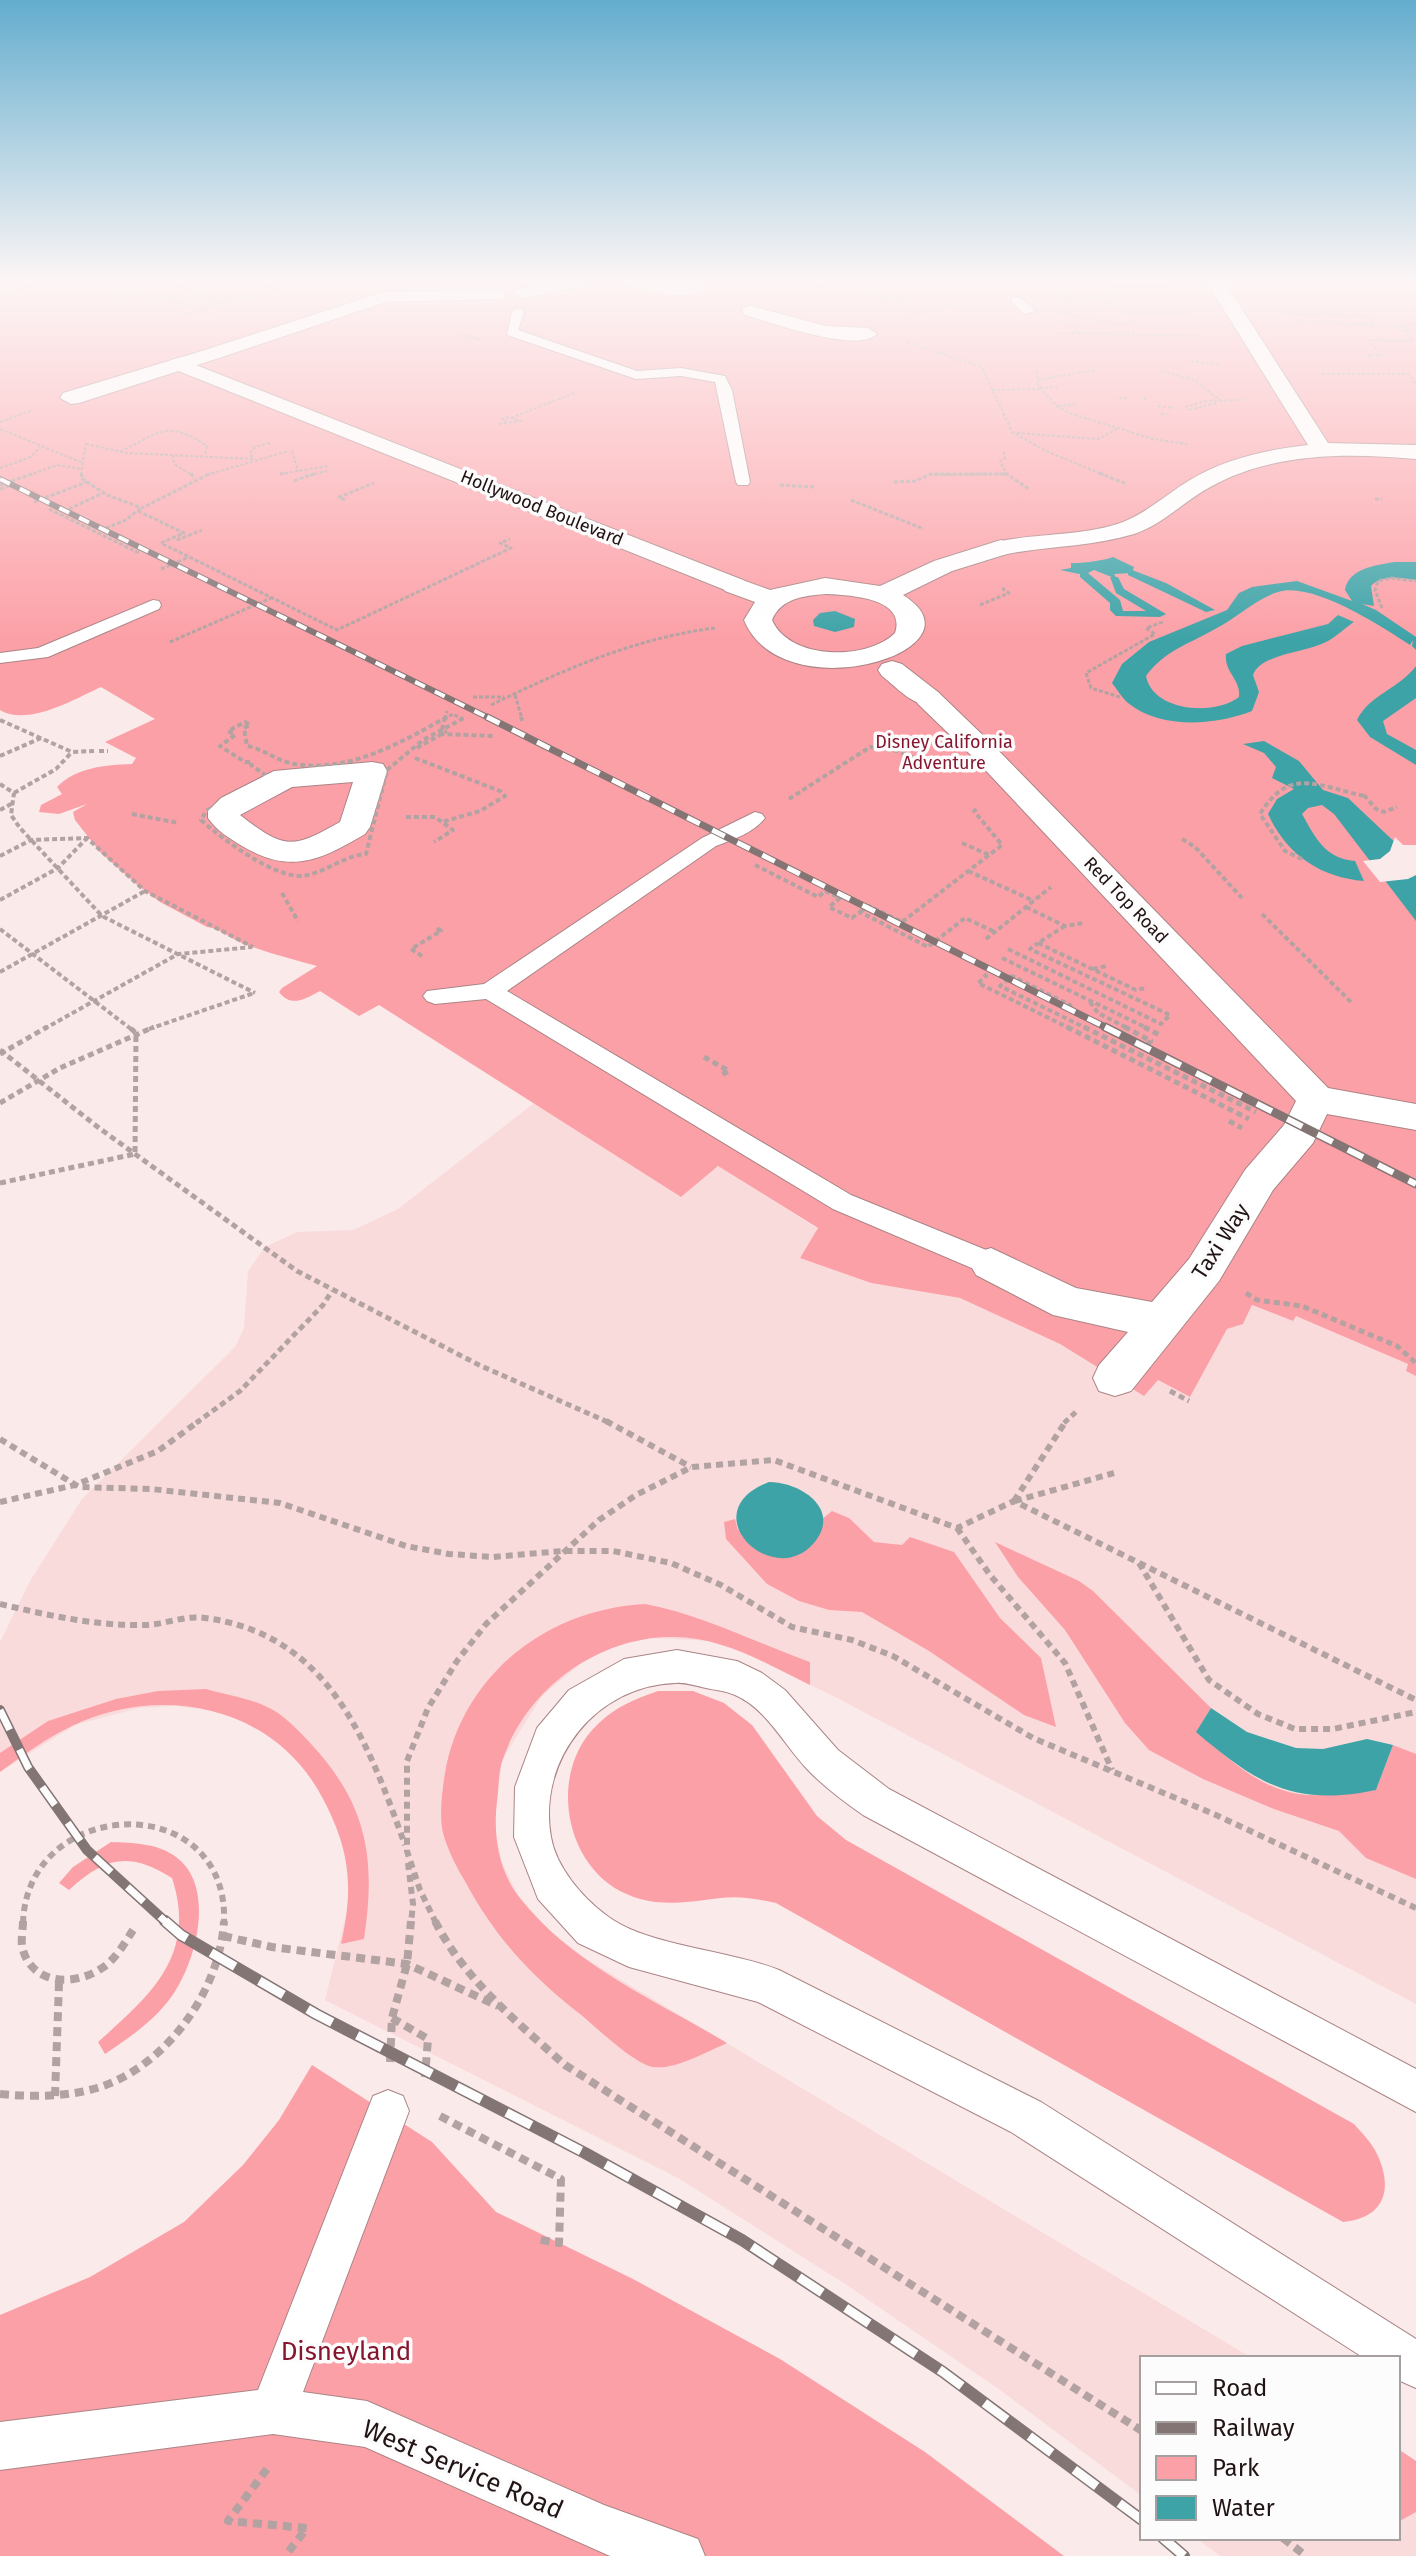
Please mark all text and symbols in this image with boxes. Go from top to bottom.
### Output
street label: Hollywood Boulevard [457,465,627,551]
park label: Disney California Adventure [875,731,1013,774]
street label: Red Top Road [1079,852,1173,948]
street label: Taxi Way [1186,1198,1255,1284]
park label: Disneyland [281,2336,411,2367]
legend [1140,2356,1400,2540]
text: Road [1212,2374,1267,2402]
street label: West Service Road [358,2413,568,2526]
text: Railway [1212,2414,1295,2442]
text: Park [1212,2454,1260,2482]
text: Water [1212,2494,1276,2522]

